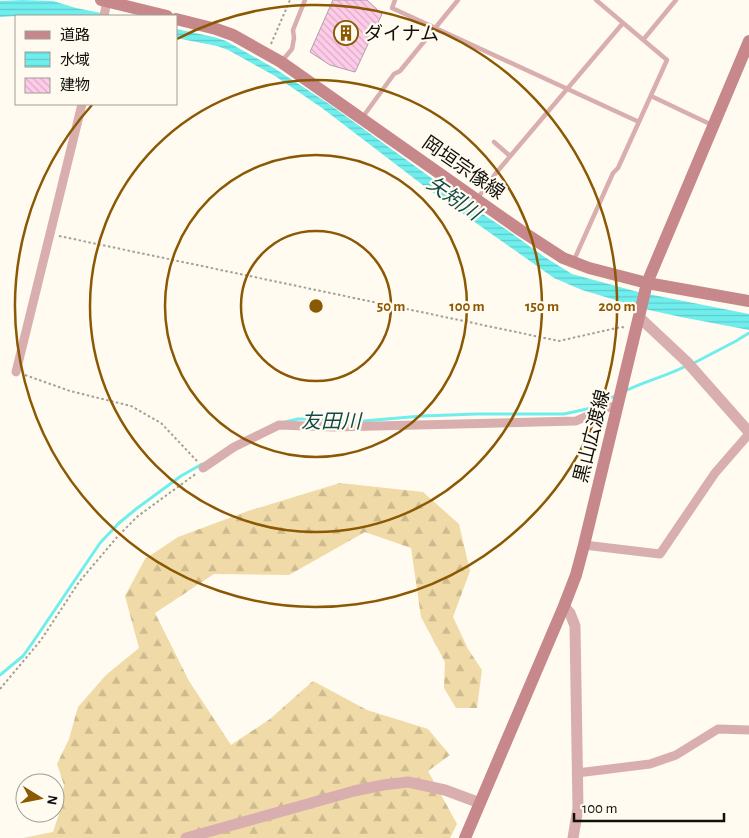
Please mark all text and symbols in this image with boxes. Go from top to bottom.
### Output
legend [15,15,178,105]
building icon: ダイナム [333,20,359,46]
place label: ダイナム [364,23,439,44]
text: 道路 [60,27,90,43]
text: 水域 [60,52,90,68]
text: 建物 [60,77,90,93]
street label: 岡垣宗像線 [419,132,509,203]
water label: 矢矧川 [423,173,486,225]
centre of rings [307,297,325,315]
text: 50 m [377,299,405,314]
text: 100 m [449,299,485,314]
text: 150 m [525,299,559,314]
text: 200 m [598,299,636,314]
street label: 黒山広渡線 [570,387,613,485]
water label: 友田川 [301,411,363,432]
north arrow [15,773,65,823]
scale bar [574,790,724,822]
text: N [44,794,60,806]
text: 100 m [582,801,617,816]

